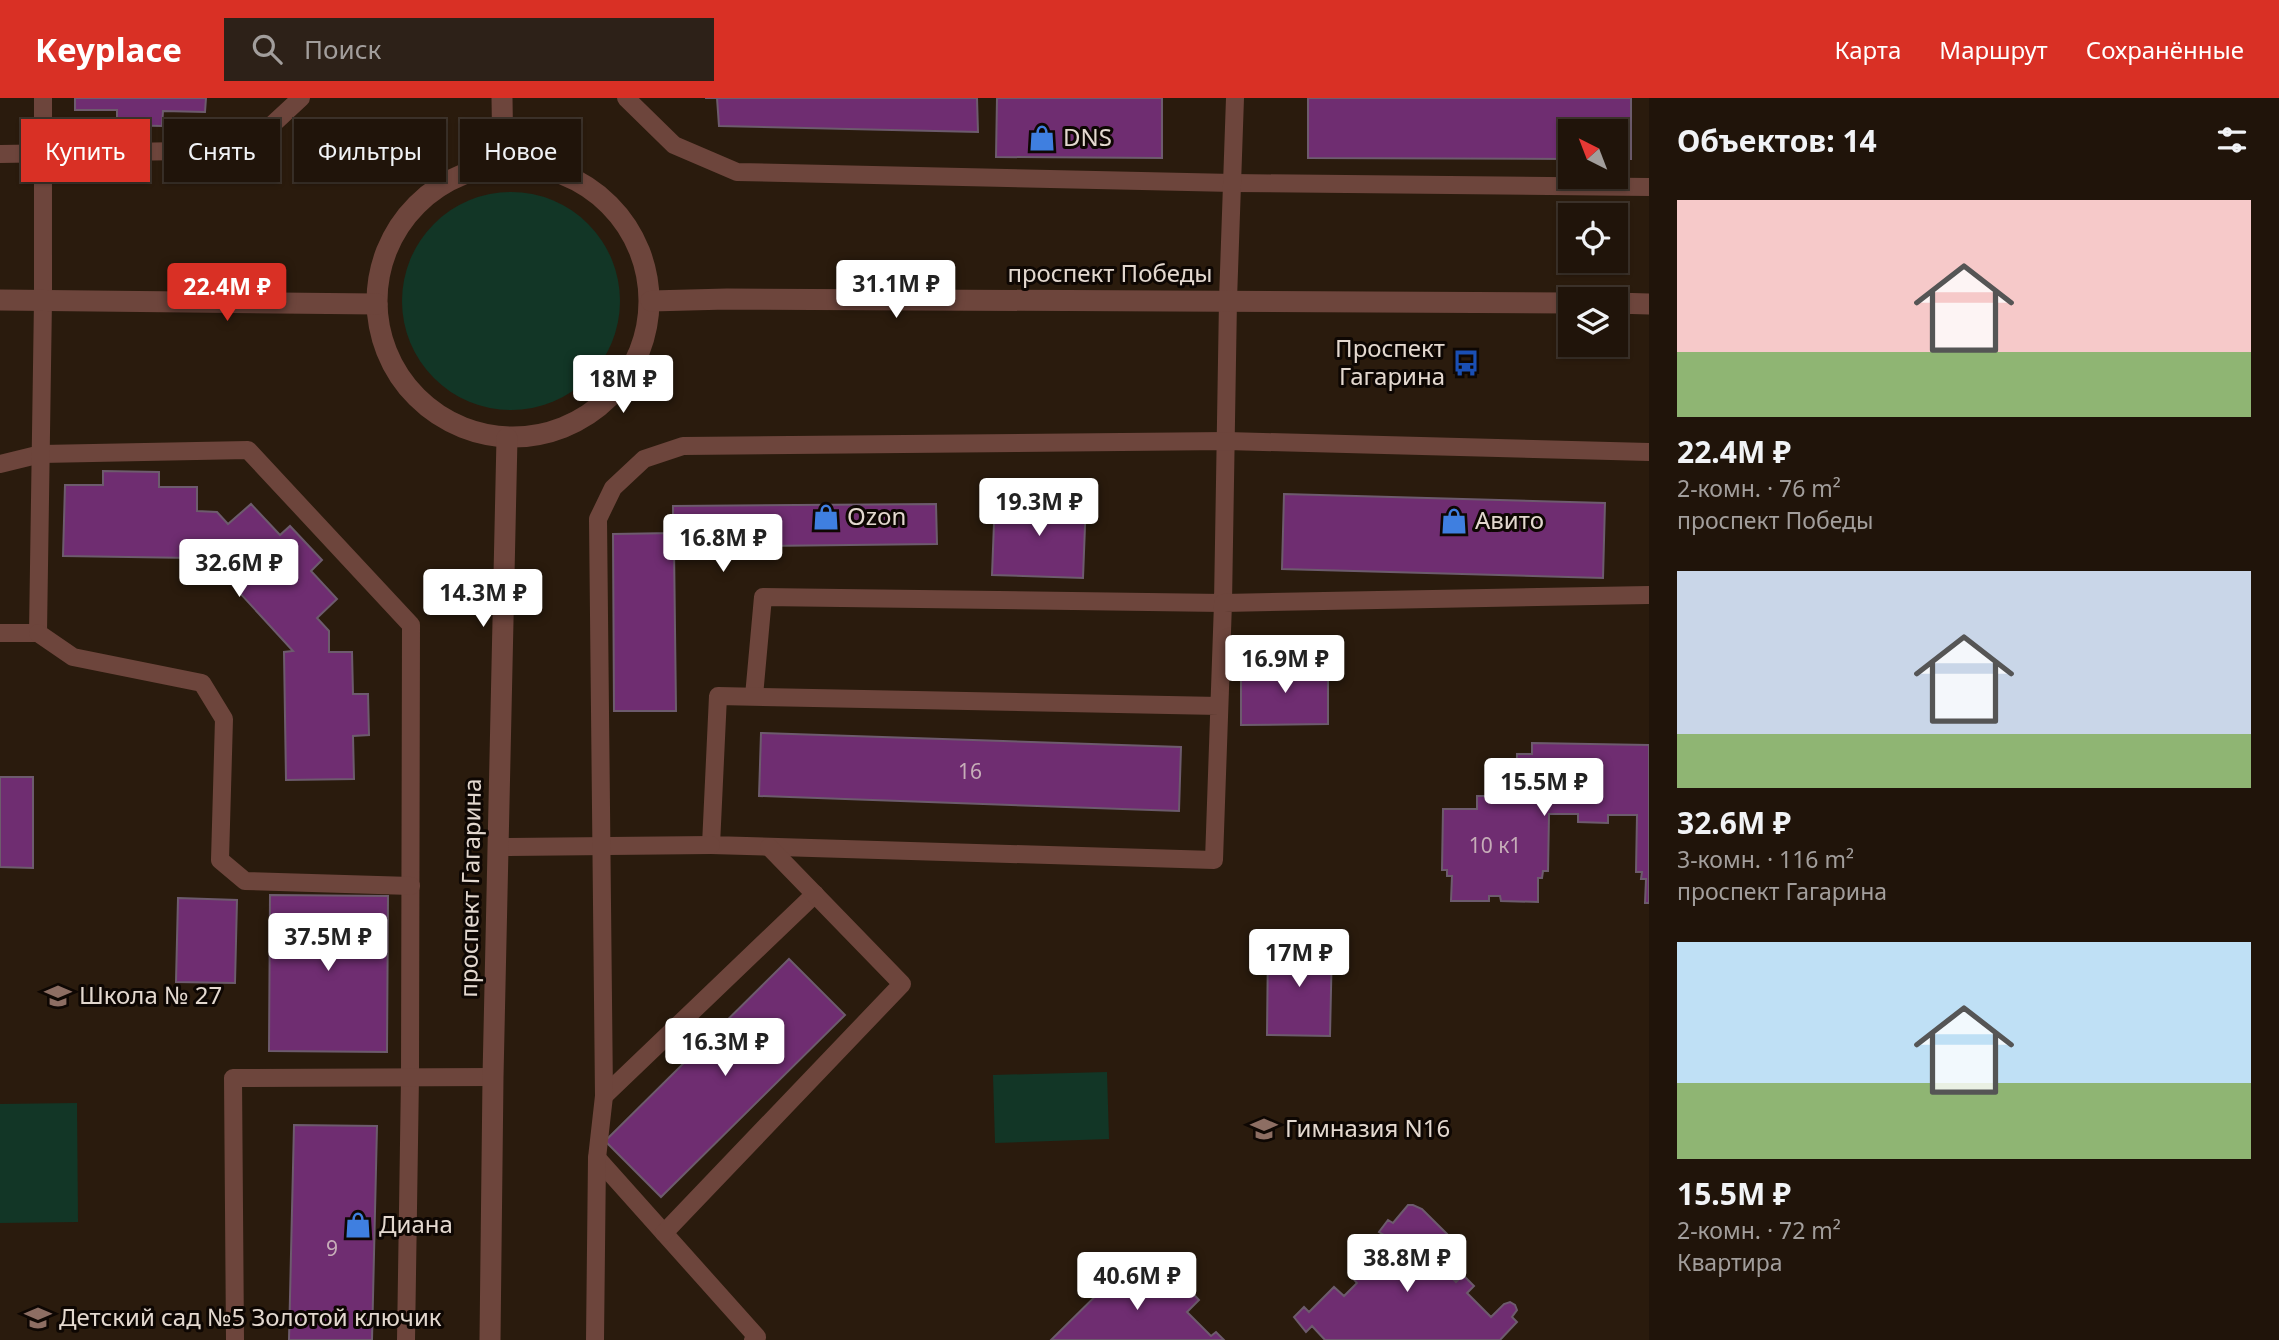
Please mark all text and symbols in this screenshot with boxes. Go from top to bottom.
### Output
search box [224,18,714,81]
text: Keyplace [35,27,182,72]
icon: search [248,30,286,68]
text: Поиск [304,31,381,67]
text: Карта [1834,33,1901,66]
text: Маршрут [1939,33,2048,66]
text: Сохранённые [2086,33,2244,66]
chip: Купить [21,119,150,182]
chip: Снять [164,119,280,182]
chip: Фильтры [294,119,446,182]
chip: Новое [460,119,581,182]
north arrow [1558,119,1628,189]
map controls [1558,119,1628,357]
place label: DNS [1063,120,1112,153]
text: Объектов: 14 [1677,120,1877,161]
icon: filters [2213,121,2251,159]
shop icon: DNS [1027,123,1057,153]
button: locate [1558,203,1628,273]
icon: home [1901,245,2027,371]
street label: проспект Победы [1007,256,1213,289]
pin: 31.1M ₽ [831,260,961,320]
pin: 22.4M ₽ [162,264,292,323]
text: 31.1M ₽ [852,267,940,299]
text: 22.4M ₽ [183,270,271,302]
button: layers [1558,287,1628,357]
place label: Проспект Гагарина [1335,331,1445,392]
bus stop icon: Проспект Гагарина [1451,348,1481,378]
pin: 18M ₽ [574,356,672,415]
text: 18M ₽ [589,362,657,394]
text: 22.4M ₽ [1677,431,1791,472]
text: 2-комн. · 76 m² [1677,472,1841,504]
pin: 19.3M ₽ [974,478,1104,538]
text: 19.3M ₽ [995,485,1083,517]
place label: Ozon [847,499,906,532]
shop icon: Ozon [811,502,841,532]
place label: Авито [1475,503,1544,536]
text: проспект Победы [1677,504,1874,536]
shop icon: Авито [1439,506,1469,536]
pin: 16.8M ₽ [658,514,788,574]
text: 16.8M ₽ [679,521,767,553]
pin: 32.6M ₽ [174,540,304,599]
text: 32.6M ₽ [195,546,283,578]
pin: 14.3M ₽ [418,570,548,629]
text: 14.3M ₽ [439,576,527,608]
icon: home [1901,616,2027,742]
pin: 16.9M ₽ [1220,636,1350,695]
text: 16.9M ₽ [1241,642,1329,674]
house number: 16 [958,757,982,785]
pin: 15.5M ₽ [1479,758,1609,818]
text: 15.5M ₽ [1500,765,1588,797]
street label: проспект Гагарина [451,778,488,998]
text: 32.6M ₽ [1677,802,1791,843]
house number: 10 к1 [1469,831,1521,859]
text: 3-комн. · 116 m² [1677,843,1854,875]
text: проспект Гагарина [1677,875,1887,907]
pin: 37.5M ₽ [263,914,393,973]
text: 37.5M ₽ [284,920,372,952]
pin: 17M ₽ [1250,930,1348,989]
text: 17M ₽ [1265,936,1333,968]
place label: Школа № 27 [79,978,222,1011]
school or university icon: Школа № 27 [43,981,73,1011]
icon: home [1901,987,2027,1113]
pin: 16.3M ₽ [660,1018,790,1078]
text: 16.3M ₽ [681,1025,769,1057]
place label: Гимназия N16 [1285,1111,1450,1144]
school or university icon: Гимназия N16 [1249,1114,1279,1144]
text: 15.5M ₽ [1677,1173,1791,1214]
place label: Диана [379,1207,453,1240]
shop icon: Диана [343,1210,373,1240]
text: 2-комн. · 72 m² [1677,1214,1841,1246]
house number: 9 [326,1234,338,1262]
pin: 38.8M ₽ [1342,1234,1472,1294]
text: 38.8M ₽ [1363,1241,1451,1273]
text: Квартира [1677,1246,1783,1278]
pin: 40.6M ₽ [1072,1252,1202,1312]
text: 40.6M ₽ [1093,1259,1181,1291]
place label: Детский сад №5 Золотой ключик [59,1300,442,1333]
school or university icon: Детский сад №5 Золотой ключик [23,1303,53,1333]

